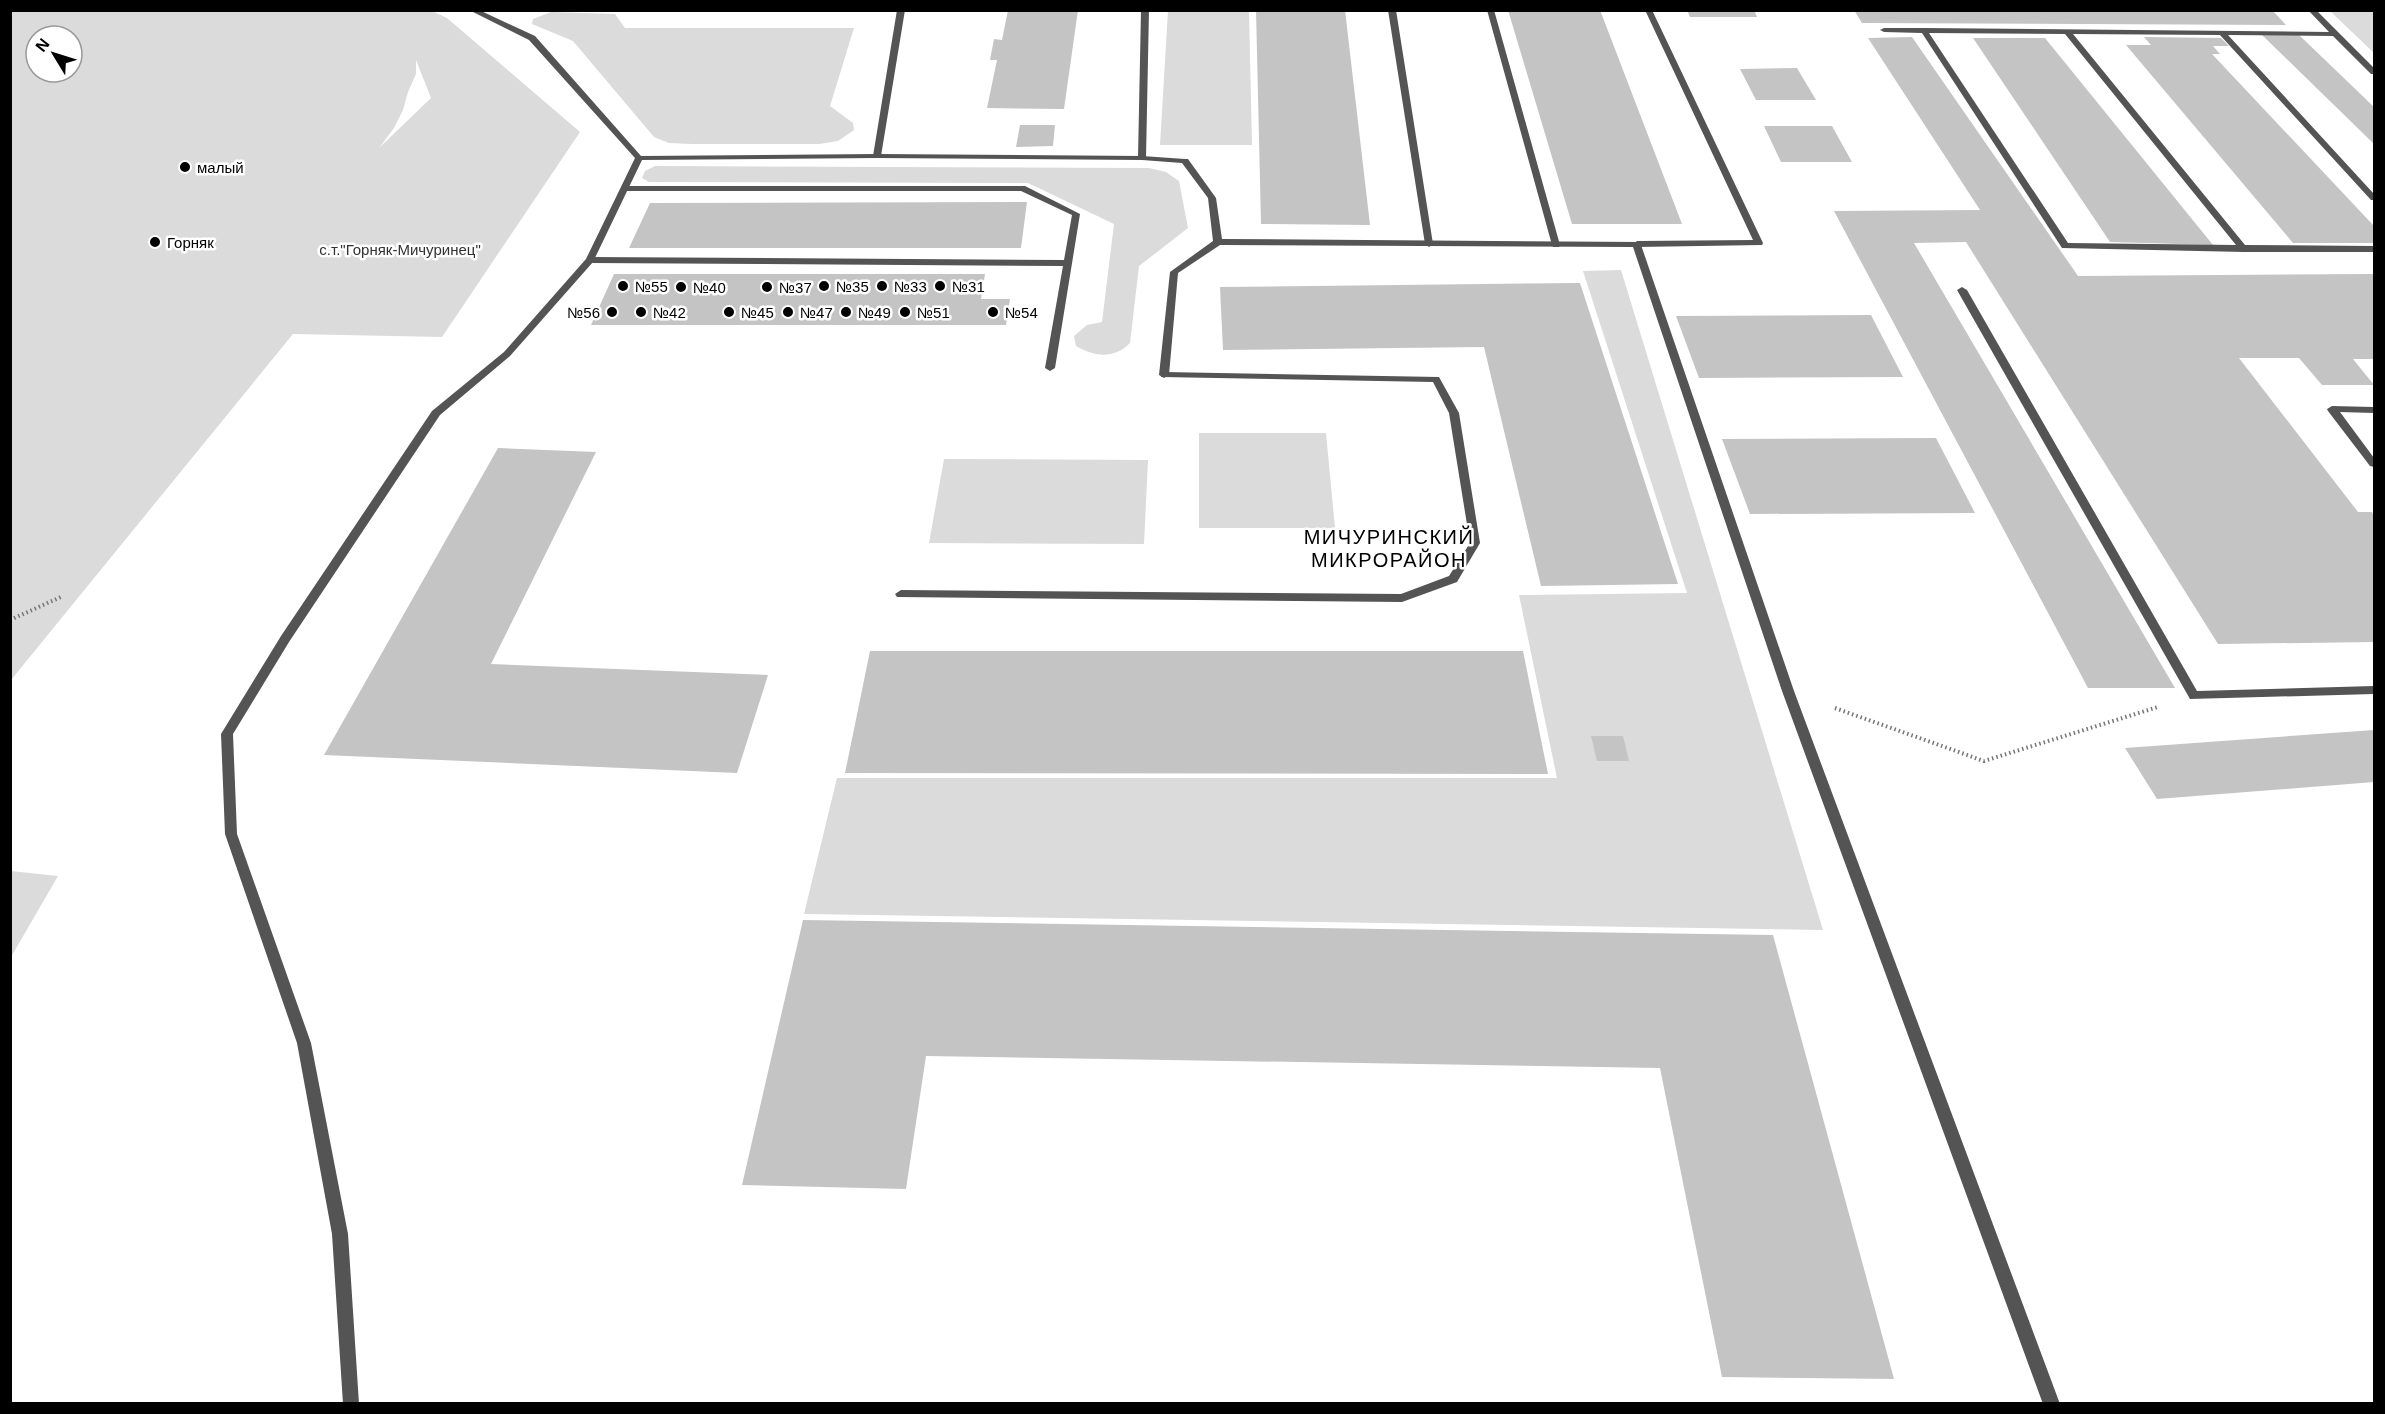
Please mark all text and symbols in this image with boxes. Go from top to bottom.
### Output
north arrow [24,24,84,84]
text: N [32,35,53,55]
place label: малый [197,159,244,176]
marker: малый [178,160,192,174]
place label: Горняк [167,234,214,251]
marker: Горняк [148,235,162,249]
park label: с.т."Горняк-Мичуринец" [319,241,481,258]
place label: №55 [635,278,668,295]
place label: №35 [836,278,869,295]
place label: №33 [894,278,927,295]
place label: №31 [952,278,985,295]
marker: №55 [616,279,630,293]
place label: №40 [693,279,726,296]
place label: №37 [779,279,812,296]
marker: №35 [817,279,831,293]
marker: №33 [875,279,889,293]
marker: №31 [933,279,947,293]
marker: №40 [674,280,688,294]
marker: №37 [760,280,774,294]
place label: №56 [567,304,600,321]
place label: №42 [653,304,686,321]
place label: №45 [741,304,774,321]
place label: №47 [800,304,833,321]
place label: №49 [858,304,891,321]
place label: №51 [917,304,950,321]
place label: №54 [1005,304,1038,321]
marker: №56 [605,305,619,319]
marker: №42 [634,305,648,319]
marker: №45 [722,305,736,319]
marker: №47 [781,305,795,319]
marker: №49 [839,305,853,319]
marker: №51 [898,305,912,319]
marker: №54 [986,305,1000,319]
district label: МИЧУРИНСКИЙ МИКРОРАЙОН [1304,525,1474,571]

